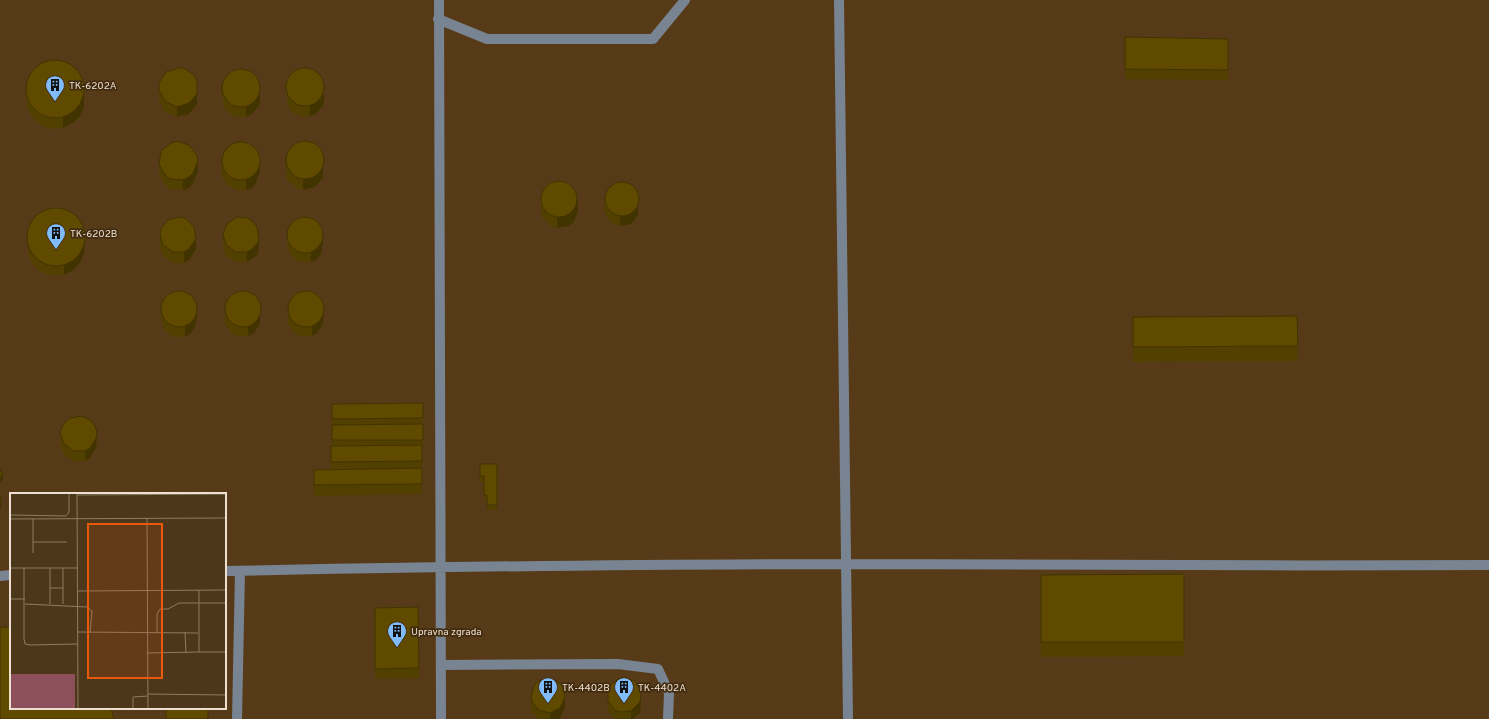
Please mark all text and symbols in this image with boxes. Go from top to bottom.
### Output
building icon: TK-6202A [44,74,66,102]
place label: TK-6202A [69,80,117,93]
building icon: TK-6202B [45,222,67,250]
place label: TK-6202B [70,228,117,241]
inset map [10,493,226,709]
building icon: Upravna zgrada [386,620,408,648]
place label: Upravna zgrada [411,626,482,639]
building icon: TK-4402B [537,676,559,704]
building icon: TK-4402A [613,676,635,704]
place label: TK-4402B [562,682,610,695]
place label: TK-4402A [638,682,686,695]

